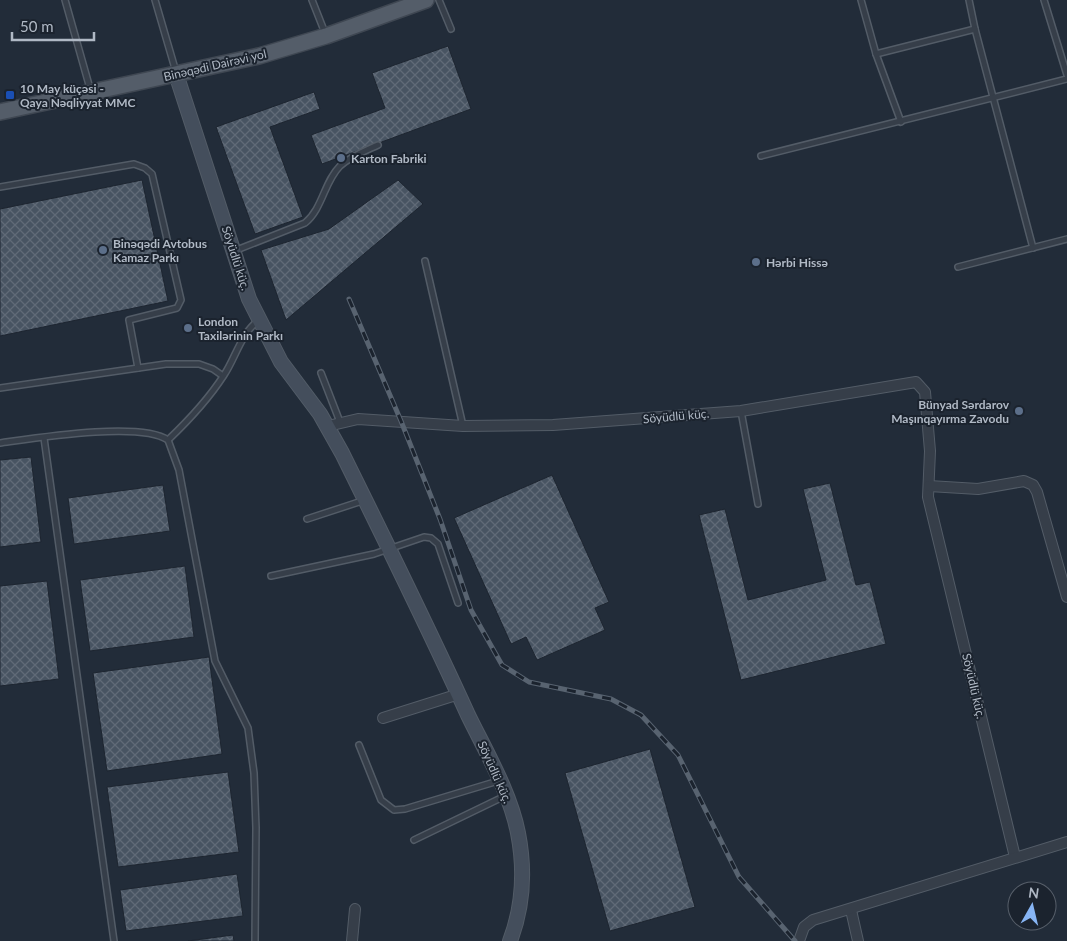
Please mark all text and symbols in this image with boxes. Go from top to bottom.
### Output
scale bar [12,10,95,42]
text: 50 m [20,17,54,35]
street label: Binəqədi Dairəvi yol [162,46,268,84]
place label: 10 May küçəsi - Qaya Nəqliyyat MMC [20,81,136,110]
marker: 10 May küçəsi - Qaya Nəqliyyat MMC [4,89,16,101]
place label: Karton Fabriki [351,151,427,166]
marker: Karton Fabriki [335,152,347,164]
street label: Söyüdlü küç. [219,224,253,292]
place label: Binəqədi Avtobus Kamaz Parkı [113,236,207,265]
marker: Binəqədi Avtobus Kamaz Parkı [97,244,109,256]
place label: Hərbi Hissə [766,255,829,270]
marker: Hərbi Hissə [750,256,762,268]
place label: London Taxilərinin Parkı [198,314,283,343]
marker: London Taxilərinin Parkı [182,322,194,334]
place label: Bünyad Sərdarov Maşınqayırma Zavodu [891,397,1010,426]
marker: Bünyad Sərdarov Maşınqayırma Zavodu [1013,405,1025,417]
street label: Söyüdlü küç. [642,406,710,426]
street label: Söyüdlü küç. [959,652,989,720]
street label: Söyüdlü küç. [475,739,515,806]
north arrow [1007,881,1057,931]
text: N [1027,883,1040,902]

